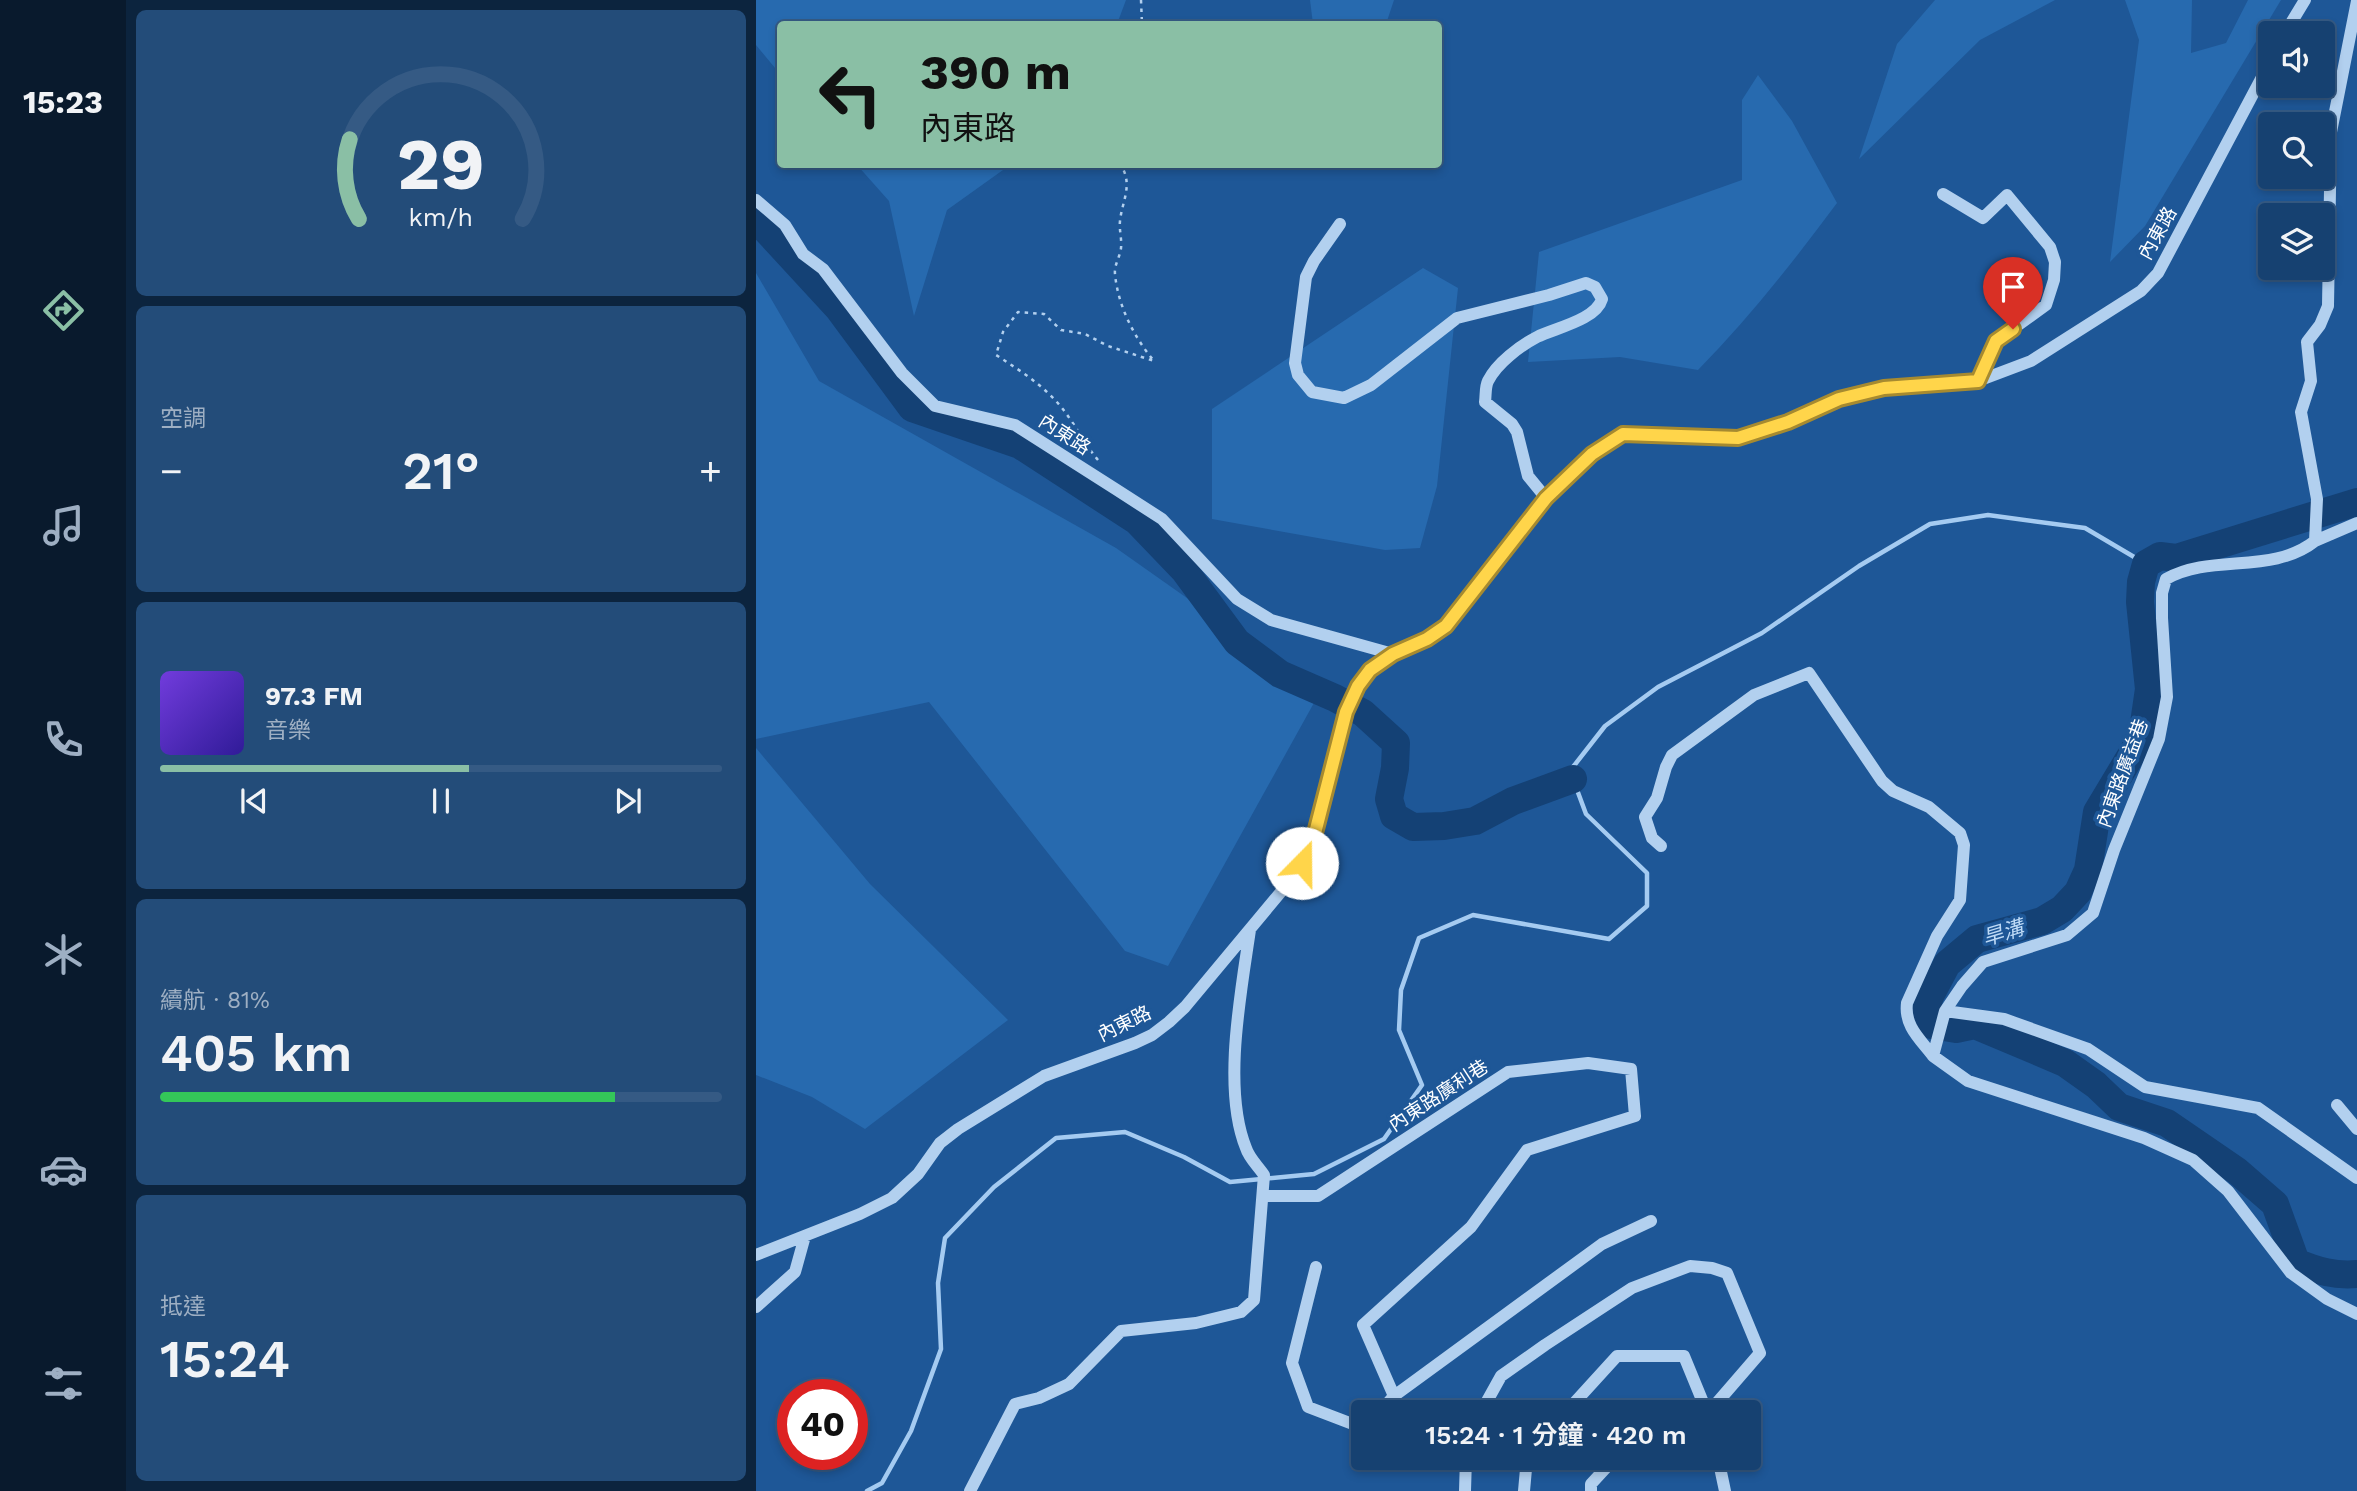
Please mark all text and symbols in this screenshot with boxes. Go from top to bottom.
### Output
map controls [2258,21,2335,280]
button: sound [2258,21,2335,98]
text: 390 m [920,43,1071,101]
icon: left [805,49,896,140]
text: 15:23 [23,83,103,121]
text: 內東路 [920,109,1016,147]
button: search [2258,112,2335,189]
text: 29 [397,121,485,207]
text: km/h [409,203,473,232]
street label: 內東路 [2134,203,2181,264]
button: layers [2258,203,2335,280]
pin [1983,257,2043,329]
icon: arrive [1994,268,2032,306]
icon: directions [39,286,88,335]
text: 空調 [160,405,206,432]
street label: 內東路 [1035,409,1095,460]
text: 21° [402,441,480,502]
text: − [160,449,183,493]
text: + [699,449,722,493]
icon: music [39,501,88,550]
text: 97.3 FM [265,681,363,711]
icon: phone [39,715,88,764]
street label: 內東路廣益巷 [2092,716,2153,831]
text: 音樂 [265,717,311,744]
icon: previous [235,782,273,820]
icon: pause [422,782,460,820]
icon: next [609,782,647,820]
position arrow [1265,826,1339,900]
water label: 旱溝 [1979,914,2029,951]
icon: climate [39,930,88,979]
text: 續航 · 81% [160,987,270,1014]
street label: 內東路 [1094,1001,1155,1046]
text: 405 km [160,1023,352,1084]
street label: 內東路廣利巷 [1384,1055,1492,1136]
icon: car [39,1145,88,1194]
text: 抵達 [160,1293,206,1320]
text: 15:24 [160,1329,290,1390]
icon: filters [39,1359,88,1408]
speed limit sign: 40 [777,1379,868,1470]
text: 15:24 · 1 分鐘 · 420 m [1425,1420,1687,1450]

